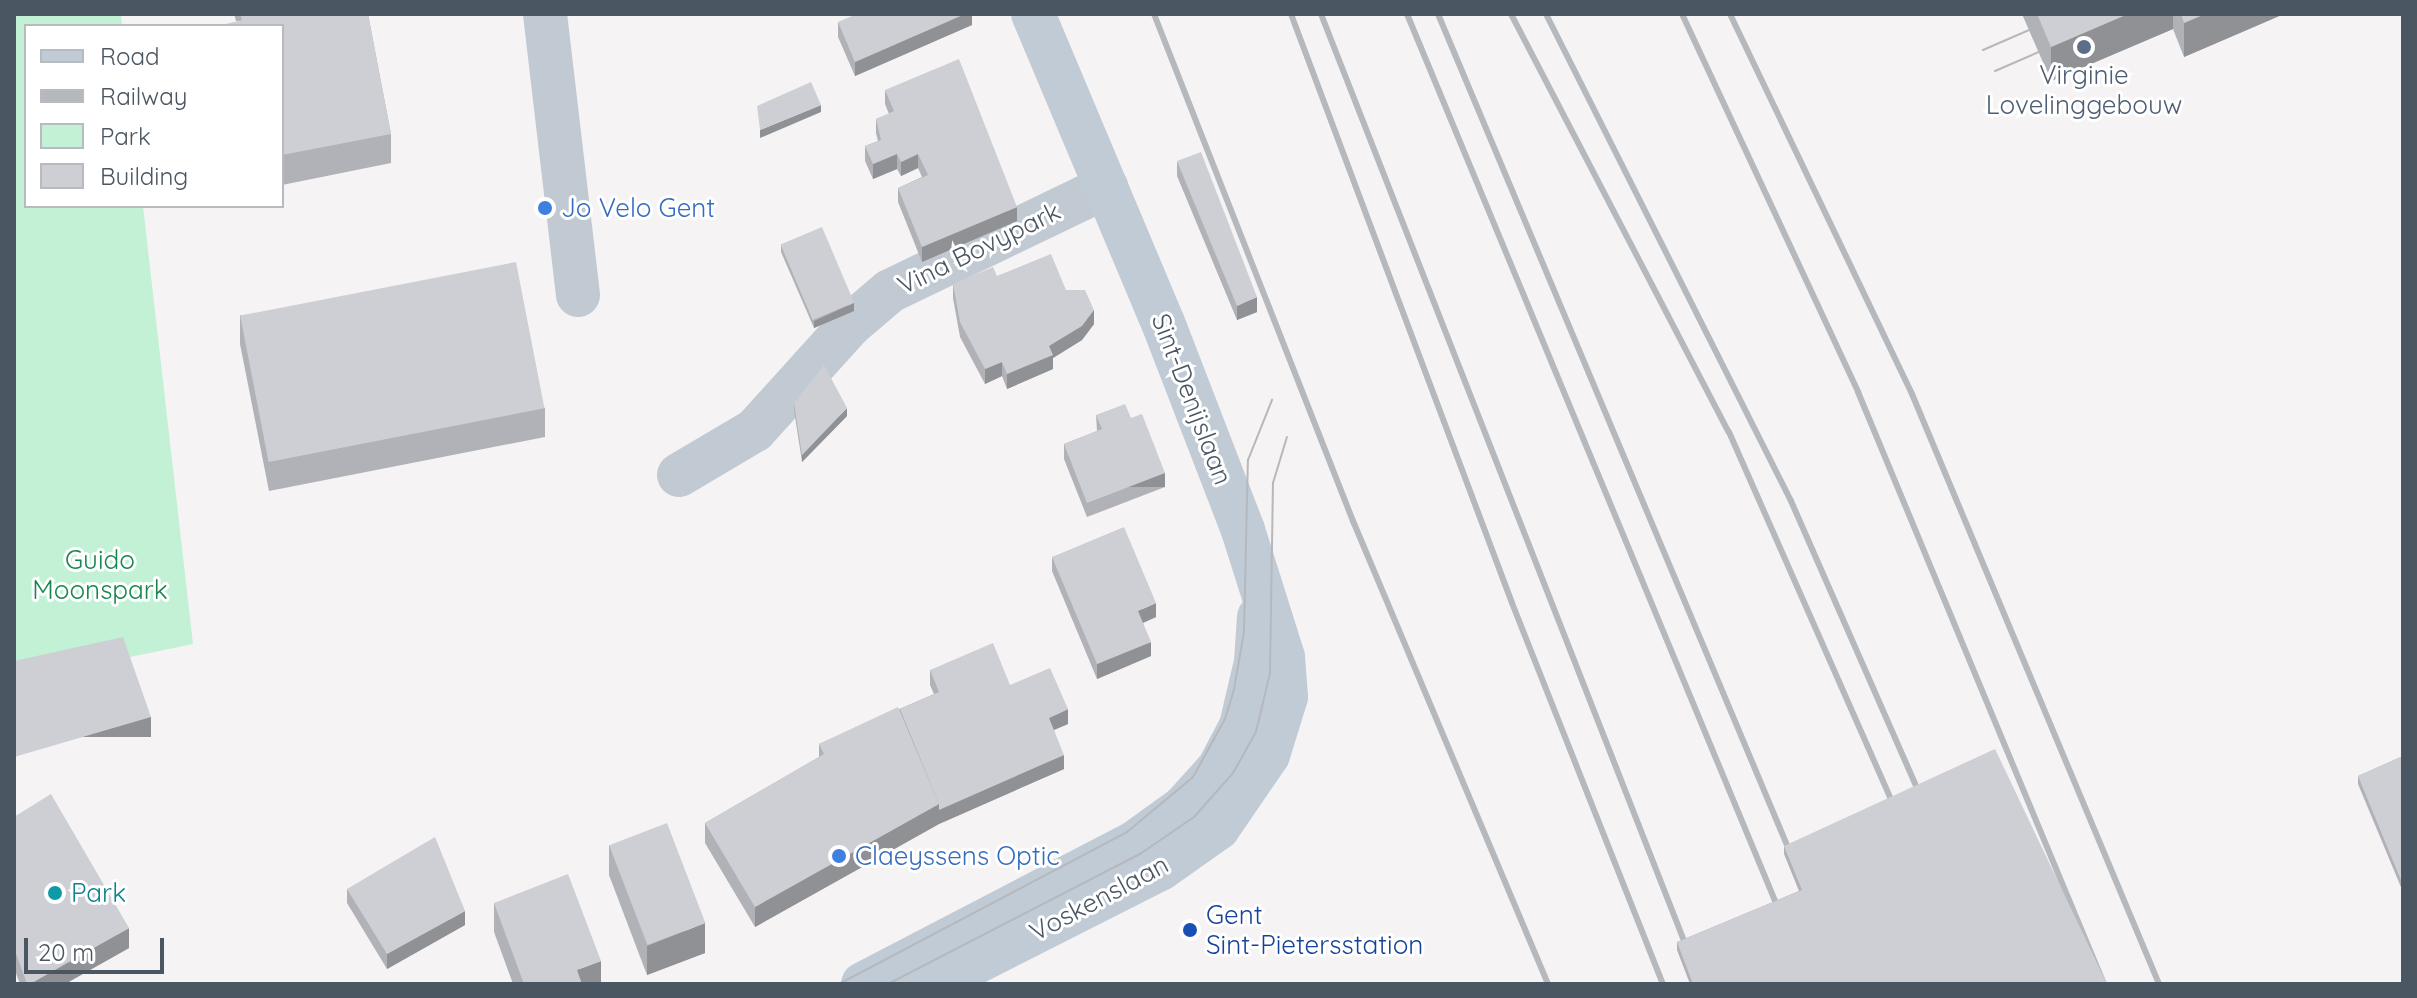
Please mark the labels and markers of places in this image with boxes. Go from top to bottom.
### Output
marker: Virginie Lovelinggebouw [2075,38,2093,56]
place label: Virginie Lovelinggebouw [1986,59,2182,120]
place label: Jo Velo Gent [561,192,715,224]
marker: Jo Velo Gent [536,199,554,217]
place label: Claeyssens Optic [855,840,1060,872]
marker: Claeyssens Optic [830,847,848,865]
place label: Park [71,877,126,909]
marker: Park [46,884,64,902]
place label: Gent Sint-Pietersstation [1206,899,1423,960]
marker: Gent Sint-Pietersstation [1181,921,1199,939]

